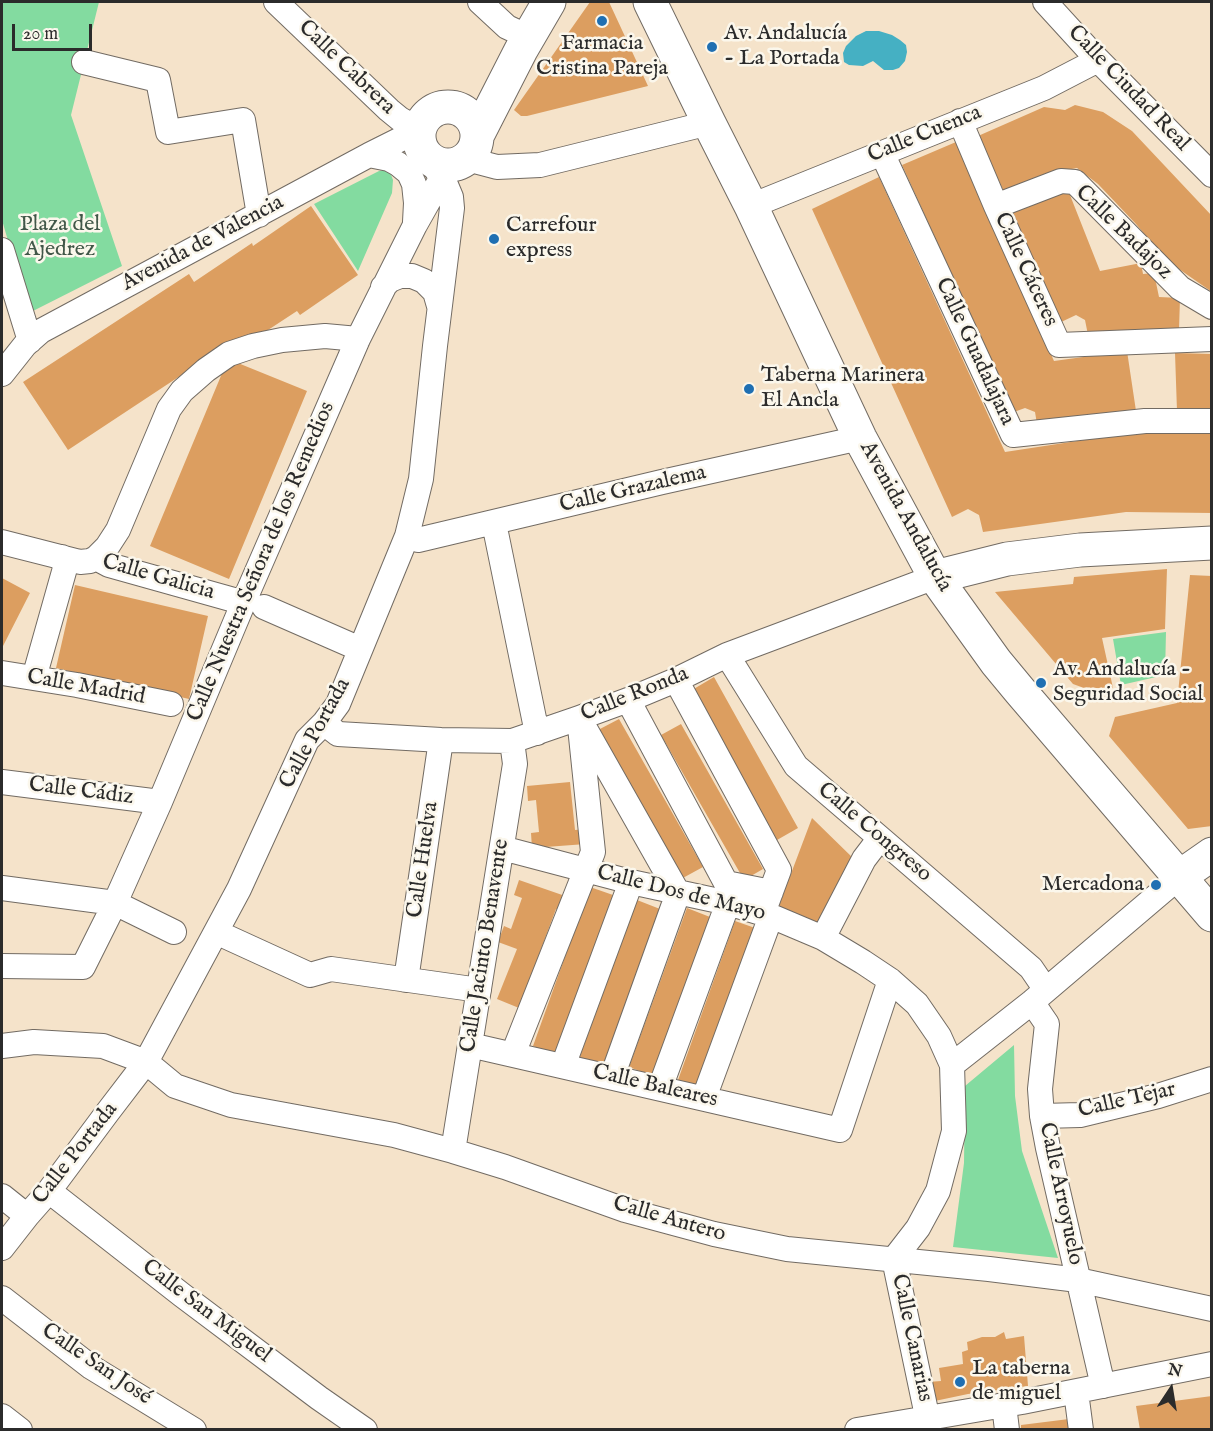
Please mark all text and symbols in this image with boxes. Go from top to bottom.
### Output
scale bar [15,12,94,50]
marker: Farmacia Cristina Pareja [595,14,609,28]
street label: Calle Cabrera [292,15,400,121]
place label: Av. Andalucía - La Portada [724,21,847,72]
street label: Calle Ciudad Real [1061,21,1195,157]
text: 20 m [23,23,58,46]
place label: Farmacia Cristina Pareja [536,31,668,82]
marker: Av. Andalucía - La Portada [705,40,719,54]
street label: Calle Cuenca [864,100,986,170]
street label: Calle Badajoz [1069,180,1177,286]
street label: Avenida de Valencia [118,190,288,298]
street label: Calle Cáceres [987,209,1063,331]
park label: Plaza del Ajedrez [20,212,100,264]
place label: Carrefour express [506,213,597,264]
marker: Carrefour express [487,232,501,246]
street label: Calle Guadalajara [928,274,1020,430]
place label: Taberna Marinera El Ancla [761,363,924,414]
marker: Taberna Marinera El Ancla [742,382,756,396]
street label: Calle Nuestra Señora de los Remedios [183,398,341,726]
street label: Avenida Andalucía [853,437,957,597]
street label: Calle Grazalema [557,460,709,520]
street label: Calle Galicia [99,549,217,607]
place label: Av. Andalucía - Seguridad Social [1053,657,1203,708]
street label: Calle Ronda [577,662,693,728]
street label: Calle Madrid [25,665,147,711]
street label: Calle Portada [275,674,357,794]
marker: Av. Andalucía - Seguridad Social [1034,676,1048,690]
street label: Calle Cádiz [27,772,135,812]
street label: Calle Congreso [812,778,936,888]
street label: Calle Huelva [403,800,445,920]
street label: Calle Jacinto Benavente [456,837,516,1055]
street label: Calle Dos de Mayo [594,860,768,928]
place label: Mercadona [1042,872,1144,898]
marker: Mercadona [1149,878,1163,892]
street label: Calle Baleares [590,1060,720,1114]
street label: Calle Tejar [1076,1077,1178,1125]
street label: Calle Portada [28,1098,124,1210]
street label: Calle Arroyuelo [1032,1120,1088,1268]
street label: Calle Antero [610,1191,728,1249]
street label: Calle San Miguel [136,1255,276,1369]
street label: Calle Canarias [885,1272,937,1404]
street label: Calle San José [36,1318,156,1412]
place label: La taberna de miguel [972,1356,1070,1408]
north arrow [1141,1359,1201,1419]
text: N [1166,1360,1184,1383]
marker: La taberna de miguel [953,1375,967,1389]

